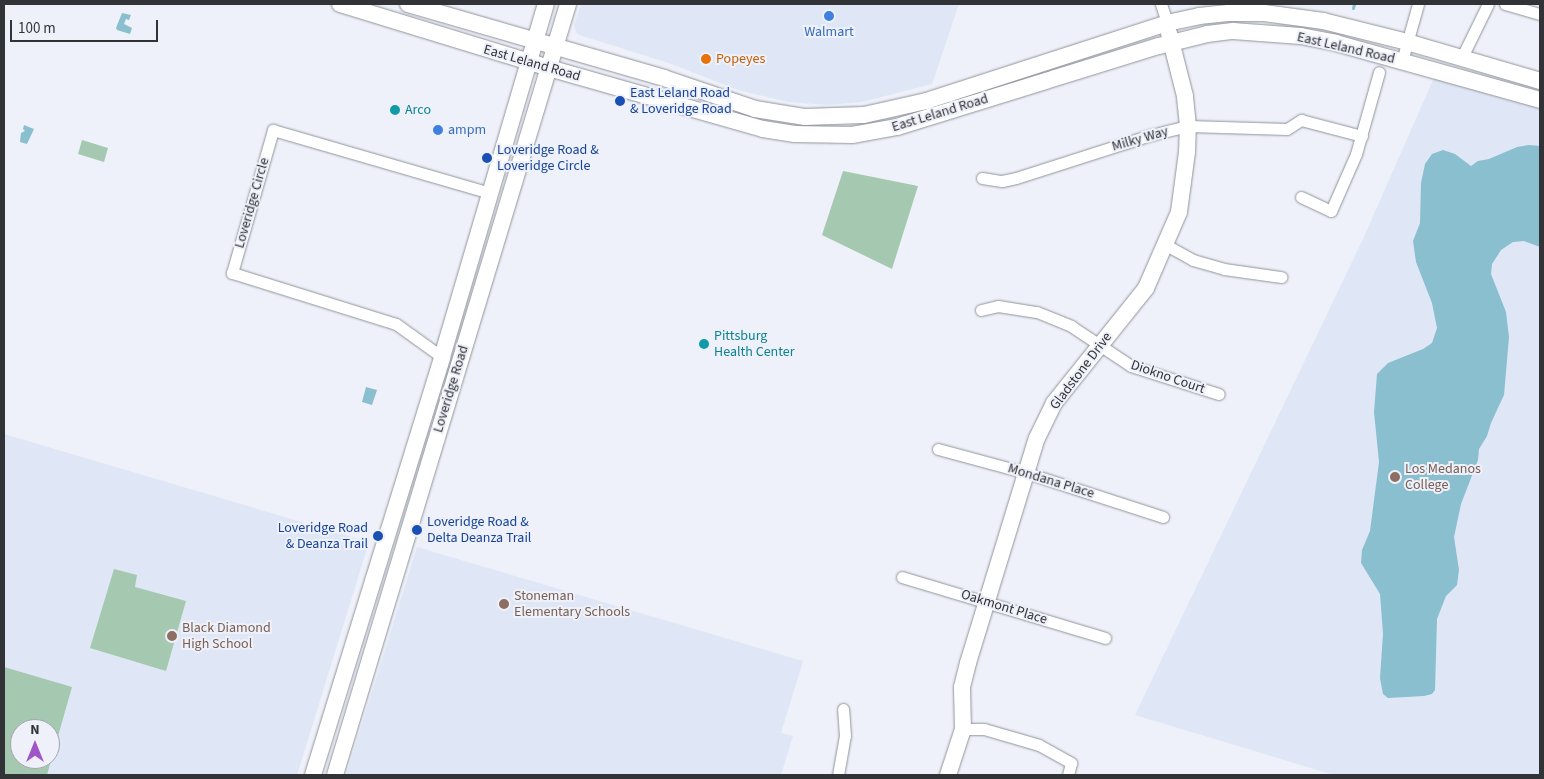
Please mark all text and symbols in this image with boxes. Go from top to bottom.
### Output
scale bar [12,10,160,42]
marker: Walmart [823,10,835,22]
text: 100 m [18,18,56,39]
place label: Walmart [804,24,854,40]
street label: East Leland Road [1295,29,1397,67]
street label: East Leland Road [482,41,582,85]
place label: Popeyes [716,51,765,67]
marker: Popeyes [700,53,712,65]
place label: East Leland Road & Loveridge Road [630,85,732,118]
street label: East Leland Road [890,90,990,136]
marker: East Leland Road & Loveridge Road [614,95,626,107]
place label: Arco [405,102,431,118]
marker: Arco [389,104,401,116]
place label: ampm [448,122,486,138]
street label: Milky Way [1110,123,1170,155]
marker: ampm [432,124,444,136]
place label: Loveridge Road & Loveridge Circle [497,142,599,174]
marker: Loveridge Road & Loveridge Circle [481,152,493,164]
street label: Loveridge Circle [231,156,273,250]
place label: Pittsburg Health Center [714,328,795,361]
street label: Gladstone Drive [1046,329,1116,413]
marker: Pittsburg Health Center [698,338,710,350]
street label: Loveridge Road [430,343,472,435]
street label: Diokno Court [1129,356,1207,398]
street label: Mondana Place [1006,460,1096,502]
place label: Los Medanos College [1405,461,1481,494]
marker: Los Medanos College [1389,471,1401,483]
place label: Loveridge Road & Delta Deanza Trail [427,514,531,546]
place label: Loveridge Road & Deanza Trail [278,520,368,552]
marker: Loveridge Road & Delta Deanza Trail [411,524,423,536]
marker: Loveridge Road & Deanza Trail [372,530,384,542]
street label: Oakmont Place [959,586,1049,628]
place label: Stoneman Elementary Schools [514,588,630,620]
marker: Stoneman Elementary Schools [498,598,510,610]
place label: Black Diamond High School [182,620,271,652]
marker: Black Diamond High School [166,630,178,642]
north arrow [10,719,60,769]
text: N [30,720,40,740]

